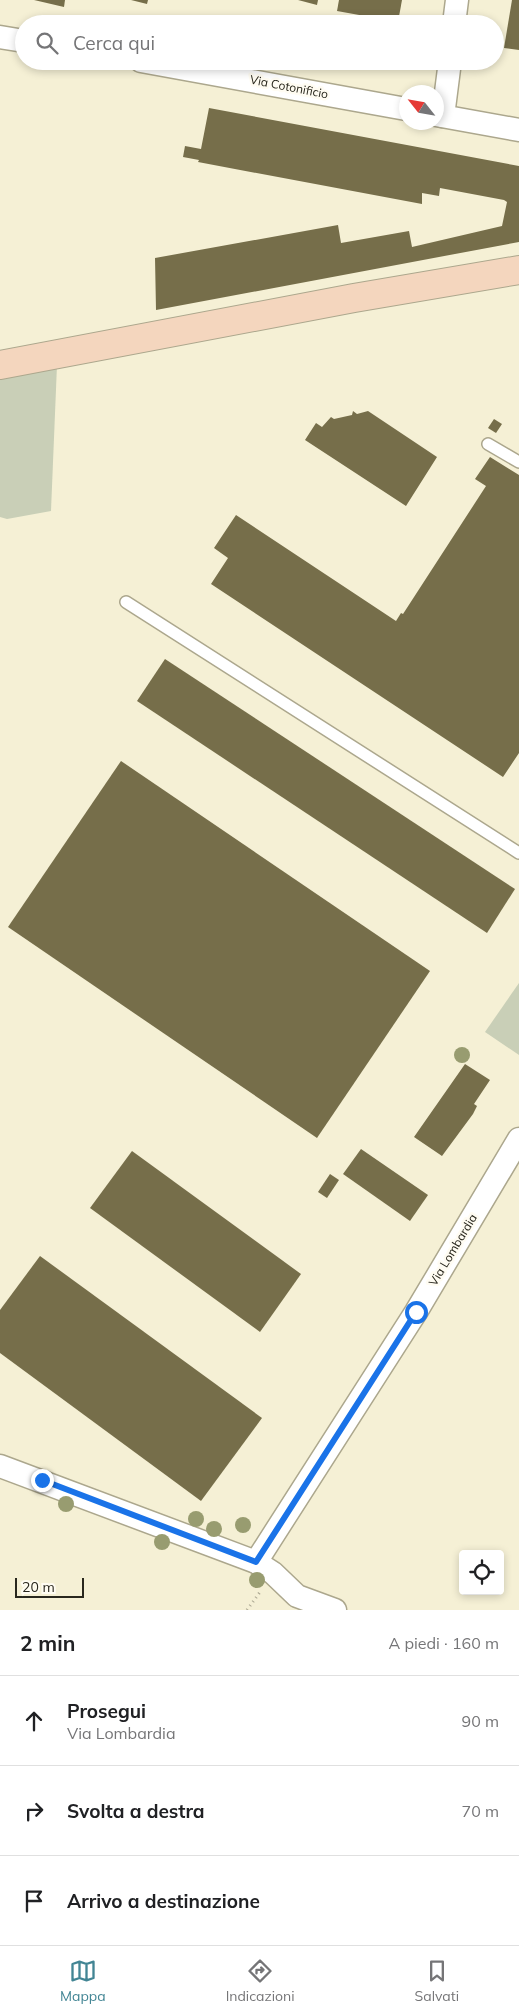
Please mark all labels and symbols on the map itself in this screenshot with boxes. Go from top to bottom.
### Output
street label: Via Cotonificio [249,72,330,101]
north arrow [399,85,444,130]
street label: Via Lombardia [425,1211,480,1288]
route start [405,1301,428,1324]
route end [31,1469,54,1492]
scale bar [15,1575,84,1598]

